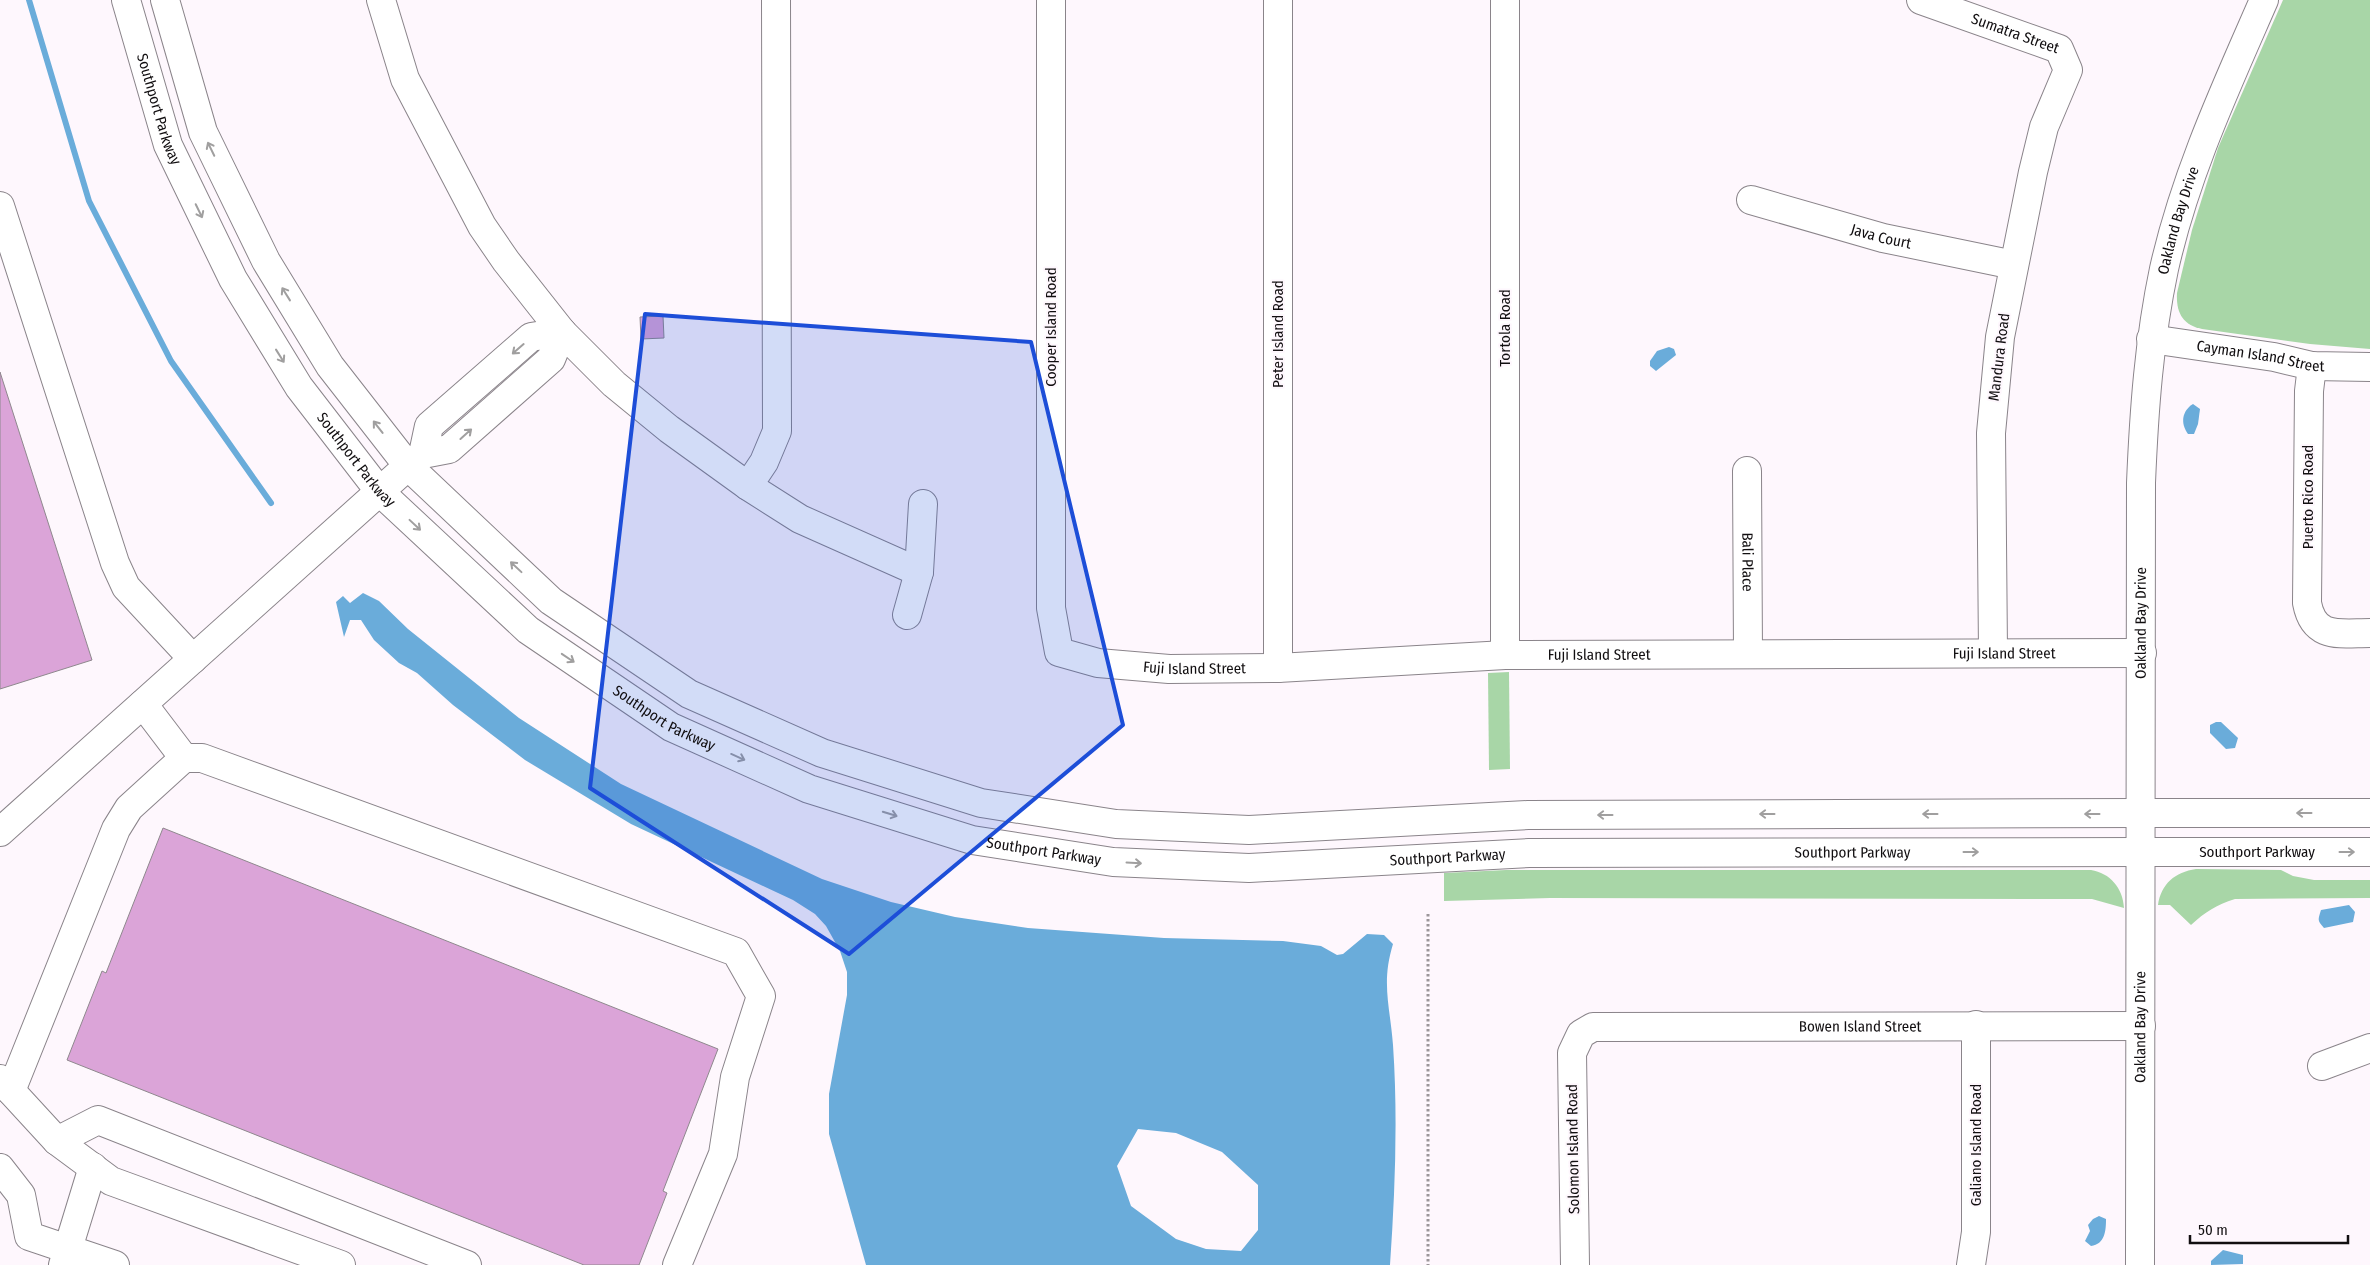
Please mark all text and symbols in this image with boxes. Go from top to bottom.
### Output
street label: Sumatra Street [1969,10,2062,57]
street label: Southport Parkway [133,51,185,168]
one-way arrow [206,142,216,157]
street label: Oakland Bay Drive [2154,164,2203,276]
one-way arrow [195,203,205,218]
street label: Java Court [1849,220,1913,253]
street label: Cooper Island Road [1042,267,1060,387]
street label: Peter Island Road [1269,280,1287,388]
one-way arrow [281,287,291,301]
street label: Tortola Road [1496,289,1514,367]
street label: Mandura Road [1985,312,2013,402]
street label: Cayman Island Street [2195,337,2325,375]
one-way arrow [511,343,524,355]
one-way arrow [275,348,285,362]
street label: Southport Parkway [313,409,399,511]
one-way arrow [373,420,383,434]
one-way arrow [459,428,472,440]
street label: Puerto Rico Road [2299,445,2317,549]
one-way arrow [409,519,422,531]
street label: Bali Place [1738,532,1757,592]
one-way arrow [509,561,522,573]
street label: Oakland Bay Drive [2132,567,2150,679]
street label: Fuji Island Street [1953,644,2056,663]
street label: Fuji Island Street [1548,646,1651,664]
one-way arrow [561,653,575,663]
street label: Fuji Island Street [1142,658,1246,678]
street label: Southport Parkway [610,681,718,755]
one-way arrow [730,753,745,763]
one-way arrow [2296,808,2312,818]
one-way arrow [1760,809,1776,819]
one-way arrow [1922,809,1938,819]
one-way arrow [2085,809,2101,818]
one-way arrow [881,810,897,820]
one-way arrow [1597,810,1614,820]
street label: Southport Parkway [985,833,1103,869]
street label: Southport Parkway [1795,843,1911,862]
street label: Southport Parkway [2199,843,2315,861]
street label: Southport Parkway [1389,845,1506,869]
one-way arrow [1962,847,1979,857]
one-way arrow [2339,847,2355,857]
one-way arrow [1126,858,1142,867]
street label: Oakland Bay Drive [2131,971,2149,1083]
street label: Bowen Island Street [1799,1017,1922,1036]
street label: Solomon Island Road [1563,1084,1583,1214]
street label: Galiano Island Road [1967,1084,1985,1206]
scale bar [2190,1212,2348,1244]
text: 50 m [2198,1221,2228,1239]

